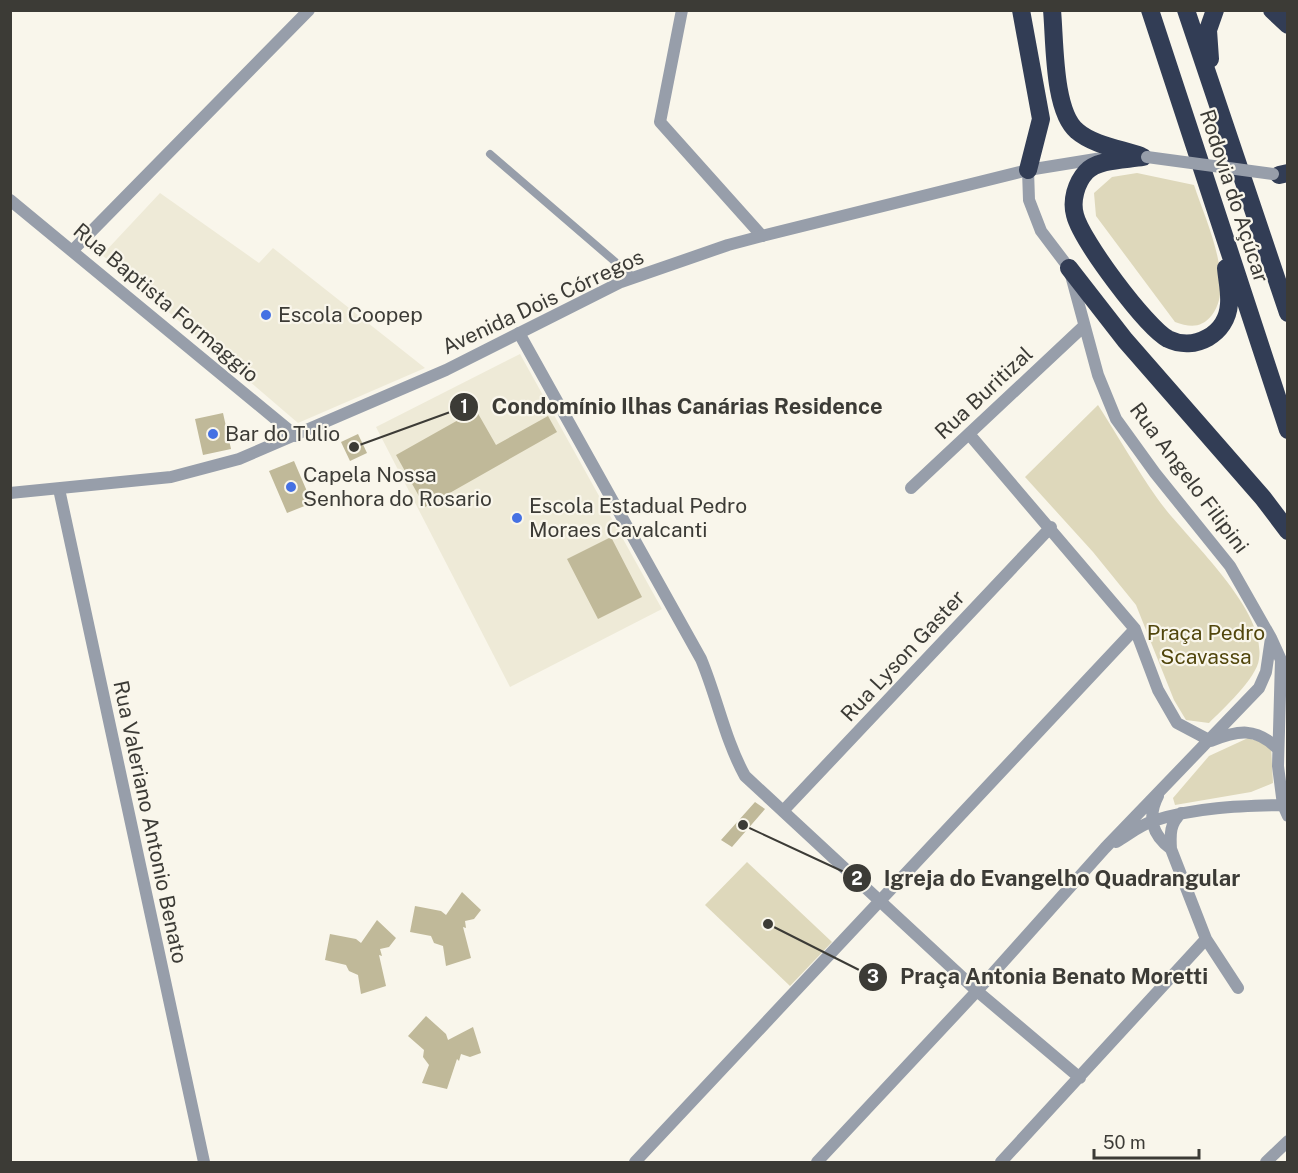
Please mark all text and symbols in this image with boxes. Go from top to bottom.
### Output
street label: Rodovia do Açúcar [1195,106,1274,286]
street label: Rua Baptista Formaggio [69,218,264,387]
street label: Avenida Dois Córregos [438,244,647,359]
place label: Escola Coopep [278,302,423,327]
marker: Escola Coopep [259,308,273,322]
street label: Rua Buritizal [930,341,1038,444]
callout: Condomínio Ilhas Canárias Residence [449,387,895,427]
text: Condomínio Ilhas Canárias Residence [491,393,883,419]
text: 1 [460,396,468,417]
street label: Rua Angelo Filipini [1125,398,1254,558]
place label: Bar do Tulio [225,421,340,446]
marker: Bar do Tulio [206,427,220,441]
place label: Capela Nossa Senhora do Rosario [303,462,492,511]
marker: Capela Nossa Senhora do Rosario [284,480,298,494]
place label: Escola Estadual Pedro Moraes Cavalcanti [529,493,747,542]
marker: Escola Estadual Pedro Moraes Cavalcanti [510,511,524,525]
street label: Rua Lyson Gaster [835,585,970,726]
park label: Praça Pedro Scavassa [1147,620,1265,669]
street label: Rua Valeriano Antonio Benato [108,678,193,966]
callout: Igreja do Evangelho Quadrangular [842,858,1253,898]
text: Igreja do Evangelho Quadrangular [884,865,1240,891]
text: 2 [851,868,863,889]
callout: Praça Antonia Benato Moretti [858,957,1220,997]
text: Praça Antonia Benato Moretti [900,963,1208,989]
text: 3 [867,966,879,987]
scale bar [1094,1122,1199,1160]
text: 50 m [1103,1132,1146,1153]

